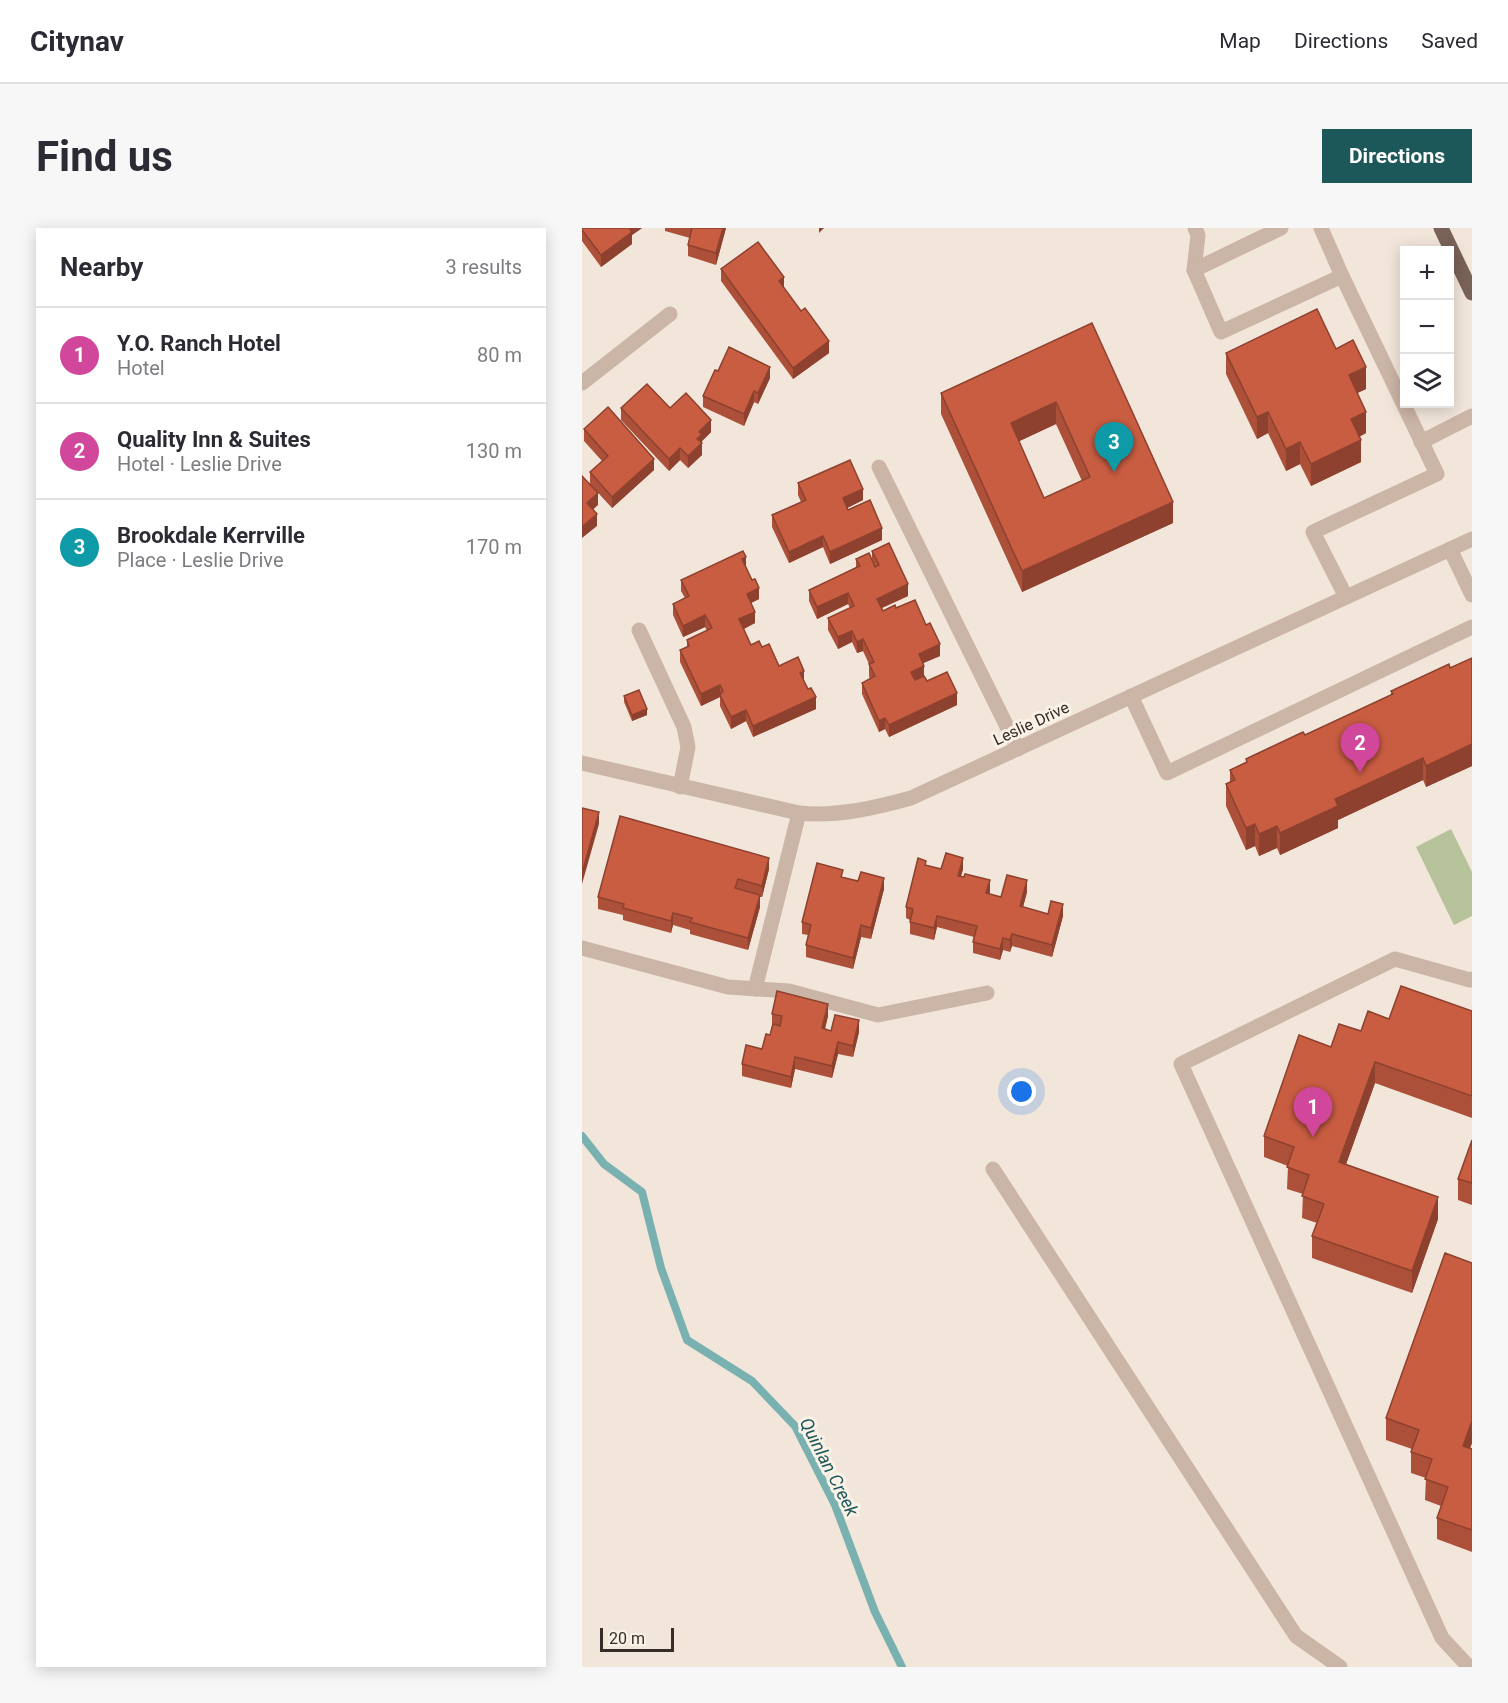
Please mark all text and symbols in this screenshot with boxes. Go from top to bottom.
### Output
text: Citynav [30,25,124,58]
text: Map [1219,29,1261,53]
text: Directions [1294,29,1388,53]
text: Saved [1421,29,1478,53]
button: Directions [1322,129,1472,183]
text: Find us [36,132,173,181]
map controls [1400,246,1454,408]
button: + [1400,246,1454,300]
text: Nearby [60,252,143,282]
text: 3 results [446,255,522,279]
button: − [1400,300,1454,354]
text: Y.O. Ranch Hotel [117,331,281,356]
text: 1 [74,343,85,367]
text: 80 m [477,343,522,367]
button: layers [1400,354,1454,408]
text: Hotel [117,356,165,380]
pin: 3 [1094,422,1134,472]
text: Quality Inn & Suites [117,427,311,452]
text: 2 [74,439,85,463]
text: 130 m [466,439,522,463]
text: Hotel · Leslie Drive [117,452,282,476]
text: Brookdale Kerrville [117,523,305,548]
text: 3 [74,535,85,559]
text: 170 m [466,535,522,559]
text: Place · Leslie Drive [117,548,284,572]
street label: Leslie Drive [990,698,1072,749]
pin: 2 [1340,724,1380,773]
your location [1007,1077,1036,1106]
pin: 1 [1294,1088,1332,1137]
water label: Quinlan Creek [796,1414,864,1521]
scale bar [600,1625,674,1652]
text: 20 m [609,1629,645,1648]

